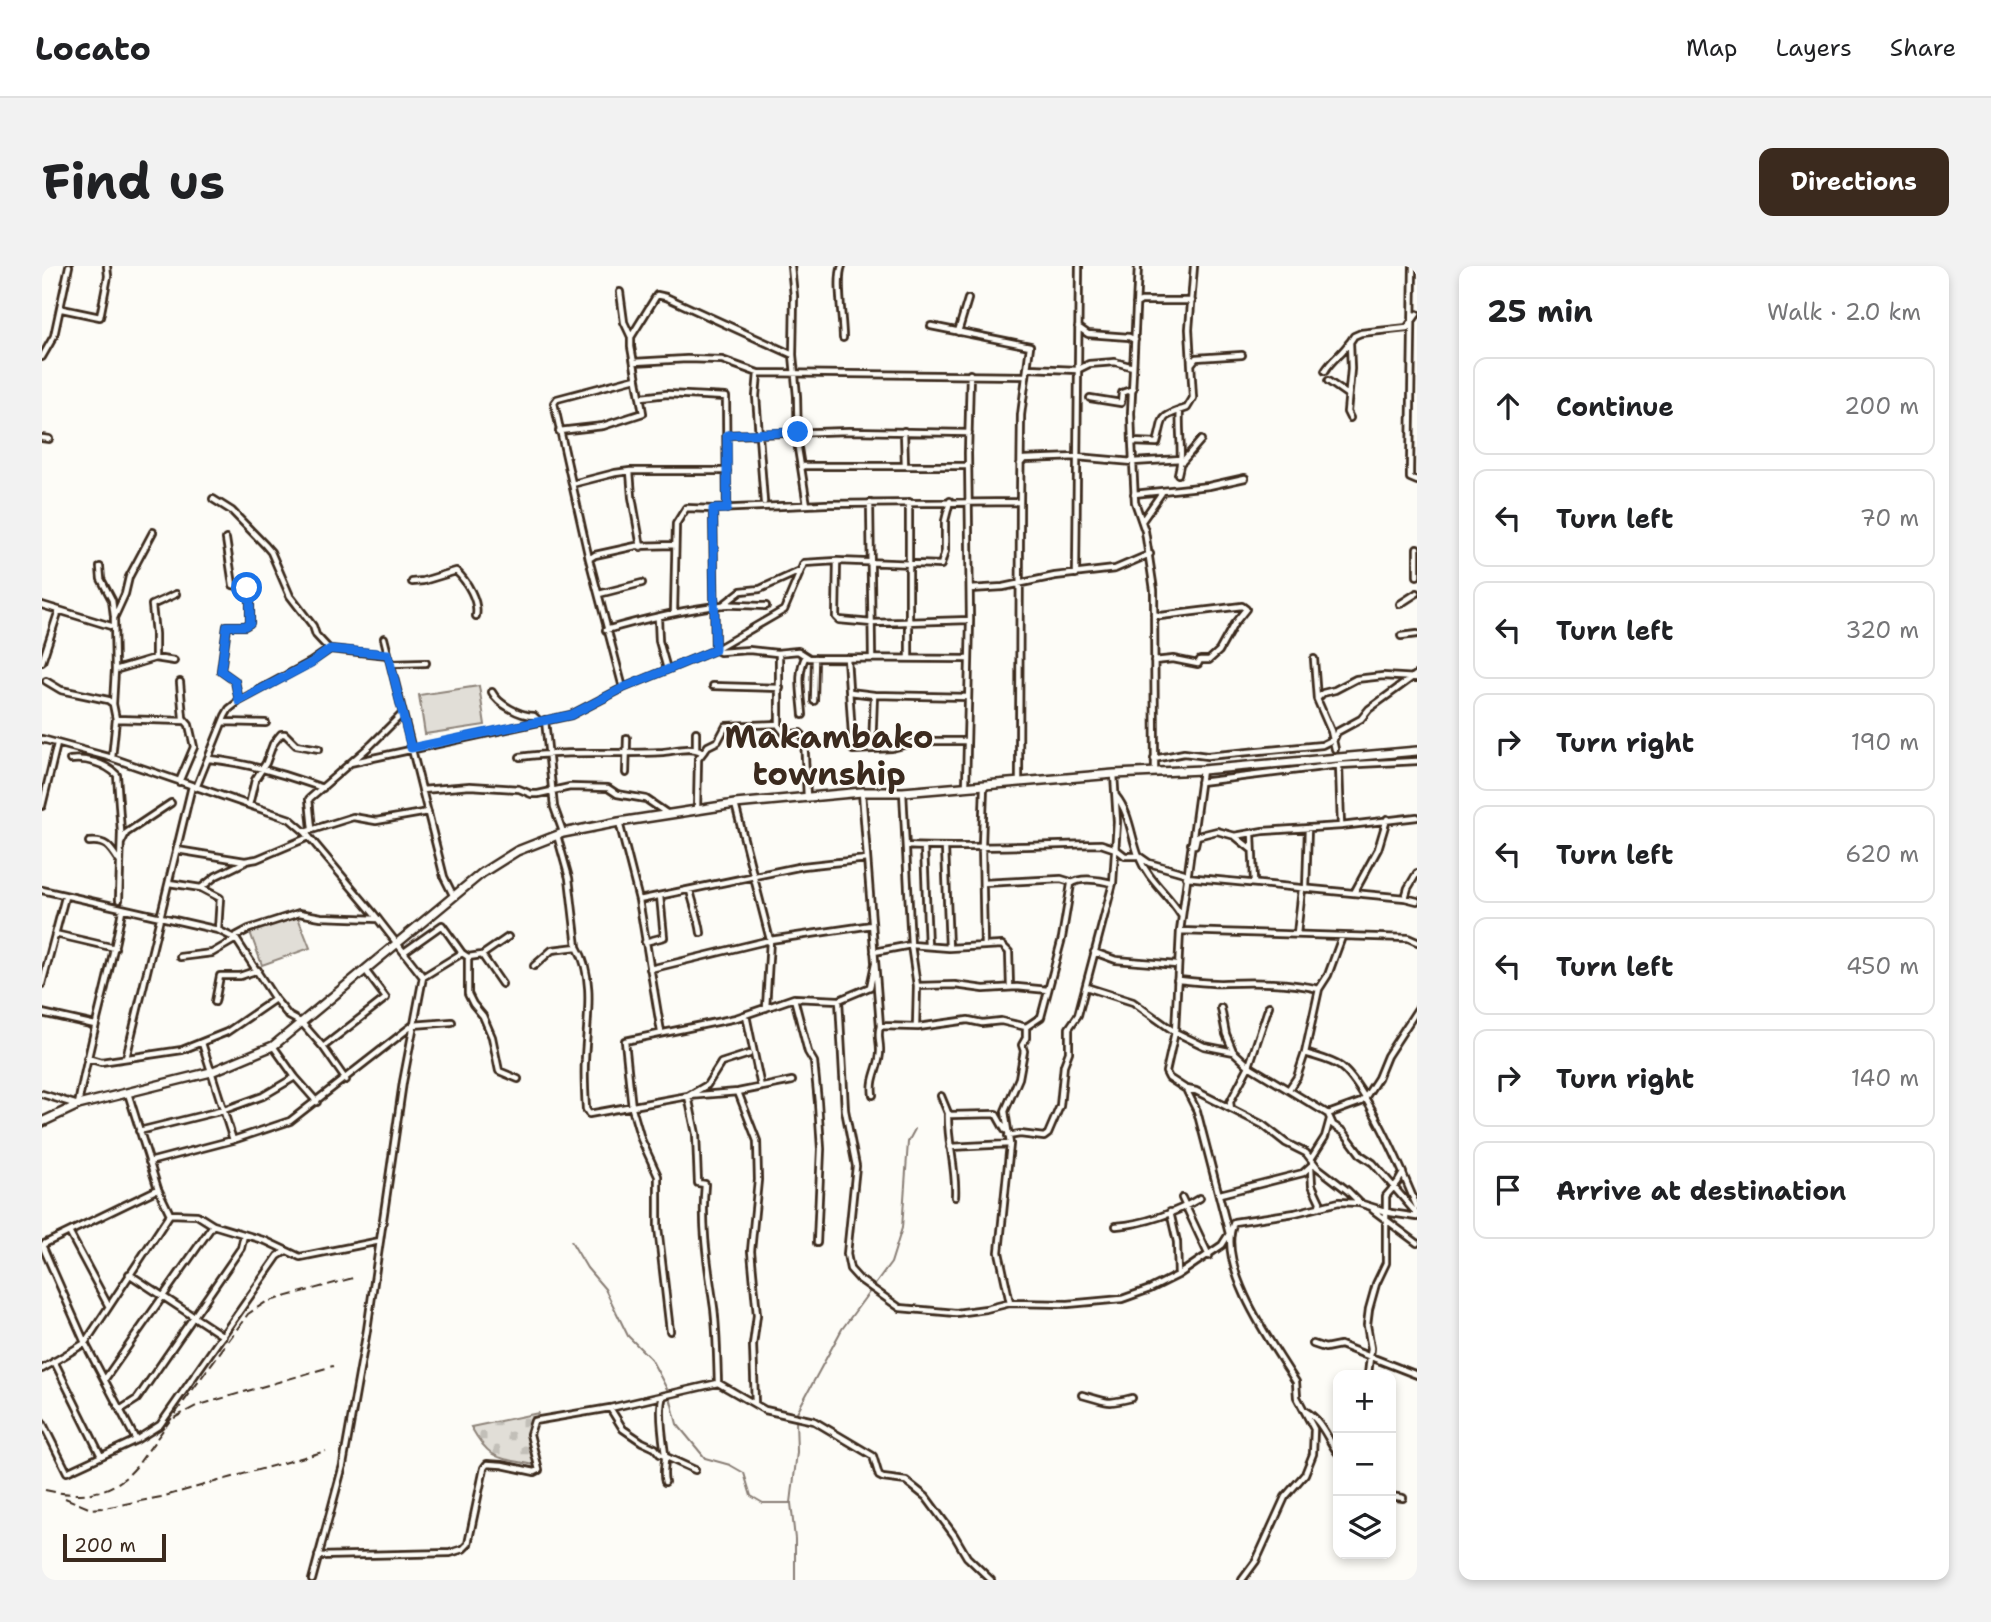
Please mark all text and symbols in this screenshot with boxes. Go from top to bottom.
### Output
text: Locato [35,26,151,71]
text: Map [1686,32,1737,64]
text: Layers [1775,32,1852,64]
text: Share [1890,32,1956,64]
button: Directions [1759,148,1949,216]
text: Find us [42,149,225,215]
text: 25 min [1487,291,1593,332]
text: Walk · 2.0 km [1767,297,1921,327]
icon: ahead [1489,387,1527,425]
text: Continue [1556,389,1674,424]
text: 200 m [1844,391,1919,421]
route end [782,416,813,447]
icon: left [1489,499,1527,537]
text: Turn left [1556,501,1673,536]
text: 70 m [1860,503,1919,533]
route start [231,572,262,603]
icon: left [1489,611,1527,649]
text: Turn left [1556,613,1673,648]
text: 320 m [1845,615,1919,645]
district label: Makambako township [725,715,933,795]
icon: right [1489,723,1527,761]
text: Turn right [1556,725,1694,760]
text: 190 m [1851,727,1919,757]
icon: left [1489,835,1527,873]
text: Turn left [1556,837,1673,872]
text: 620 m [1845,839,1919,869]
icon: left [1489,947,1527,985]
text: Turn left [1556,949,1673,984]
text: 450 m [1846,951,1919,981]
icon: right [1489,1059,1527,1097]
text: Turn right [1556,1061,1694,1096]
text: 140 m [1851,1063,1919,1093]
icon: arrive [1489,1171,1527,1209]
text: Arrive at destination [1556,1173,1846,1208]
map controls [1333,1370,1396,1559]
button: + [1333,1370,1396,1433]
button: − [1333,1433,1396,1496]
button: layers [1333,1496,1396,1559]
scale bar [63,1531,166,1563]
text: 200 m [74,1533,136,1558]

